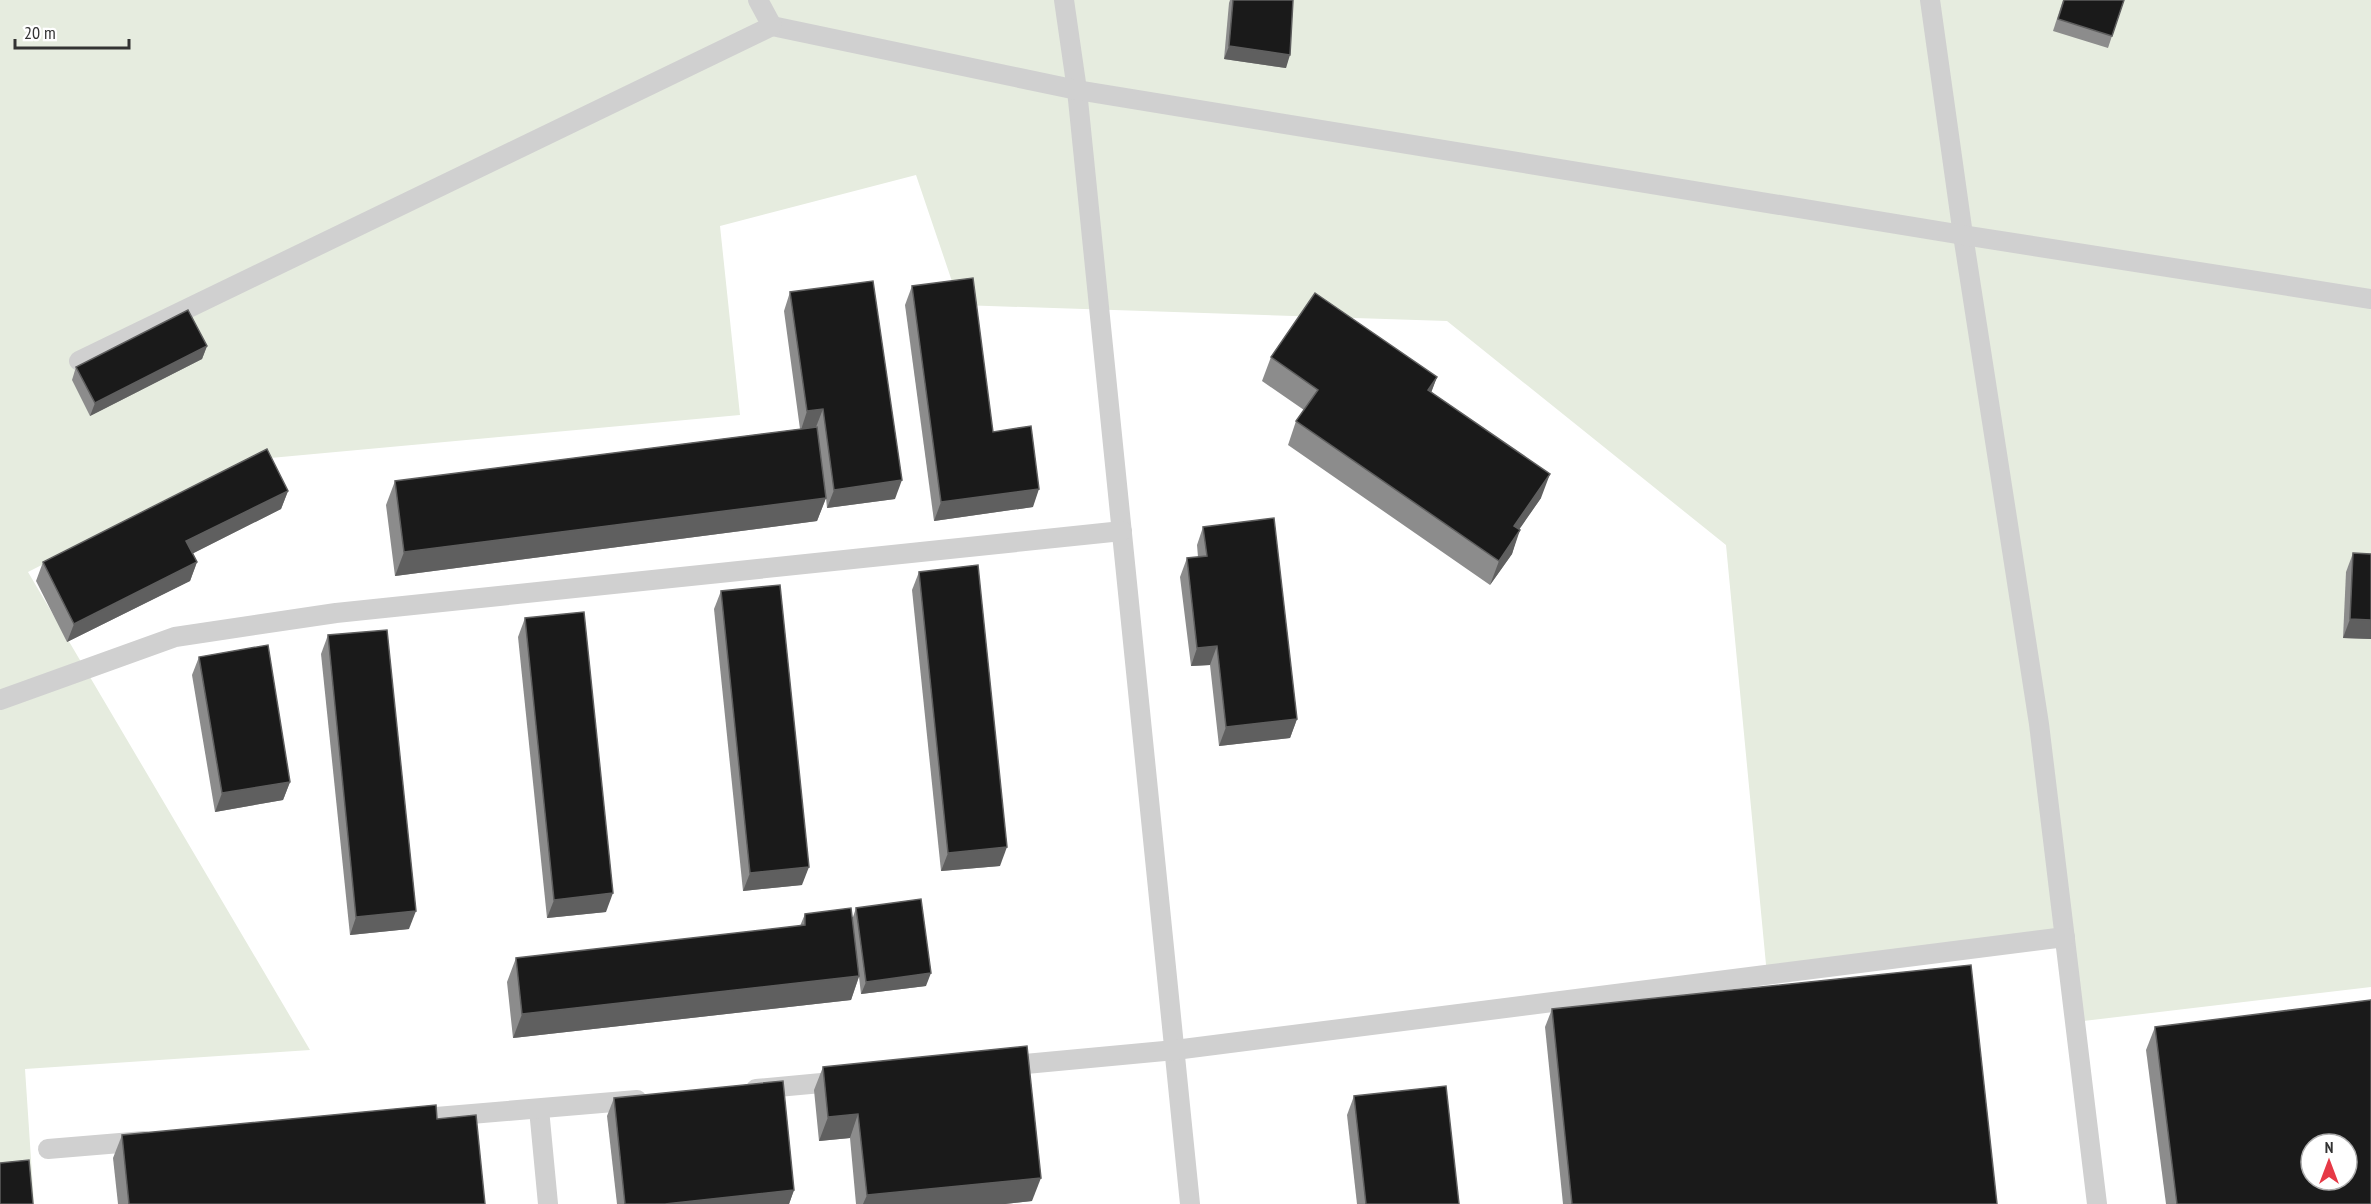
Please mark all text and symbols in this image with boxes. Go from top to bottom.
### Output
scale bar [15,12,129,50]
text: 20 m [24,21,56,44]
north arrow [2299,1132,2359,1192]
text: N [2325,1137,2333,1157]

